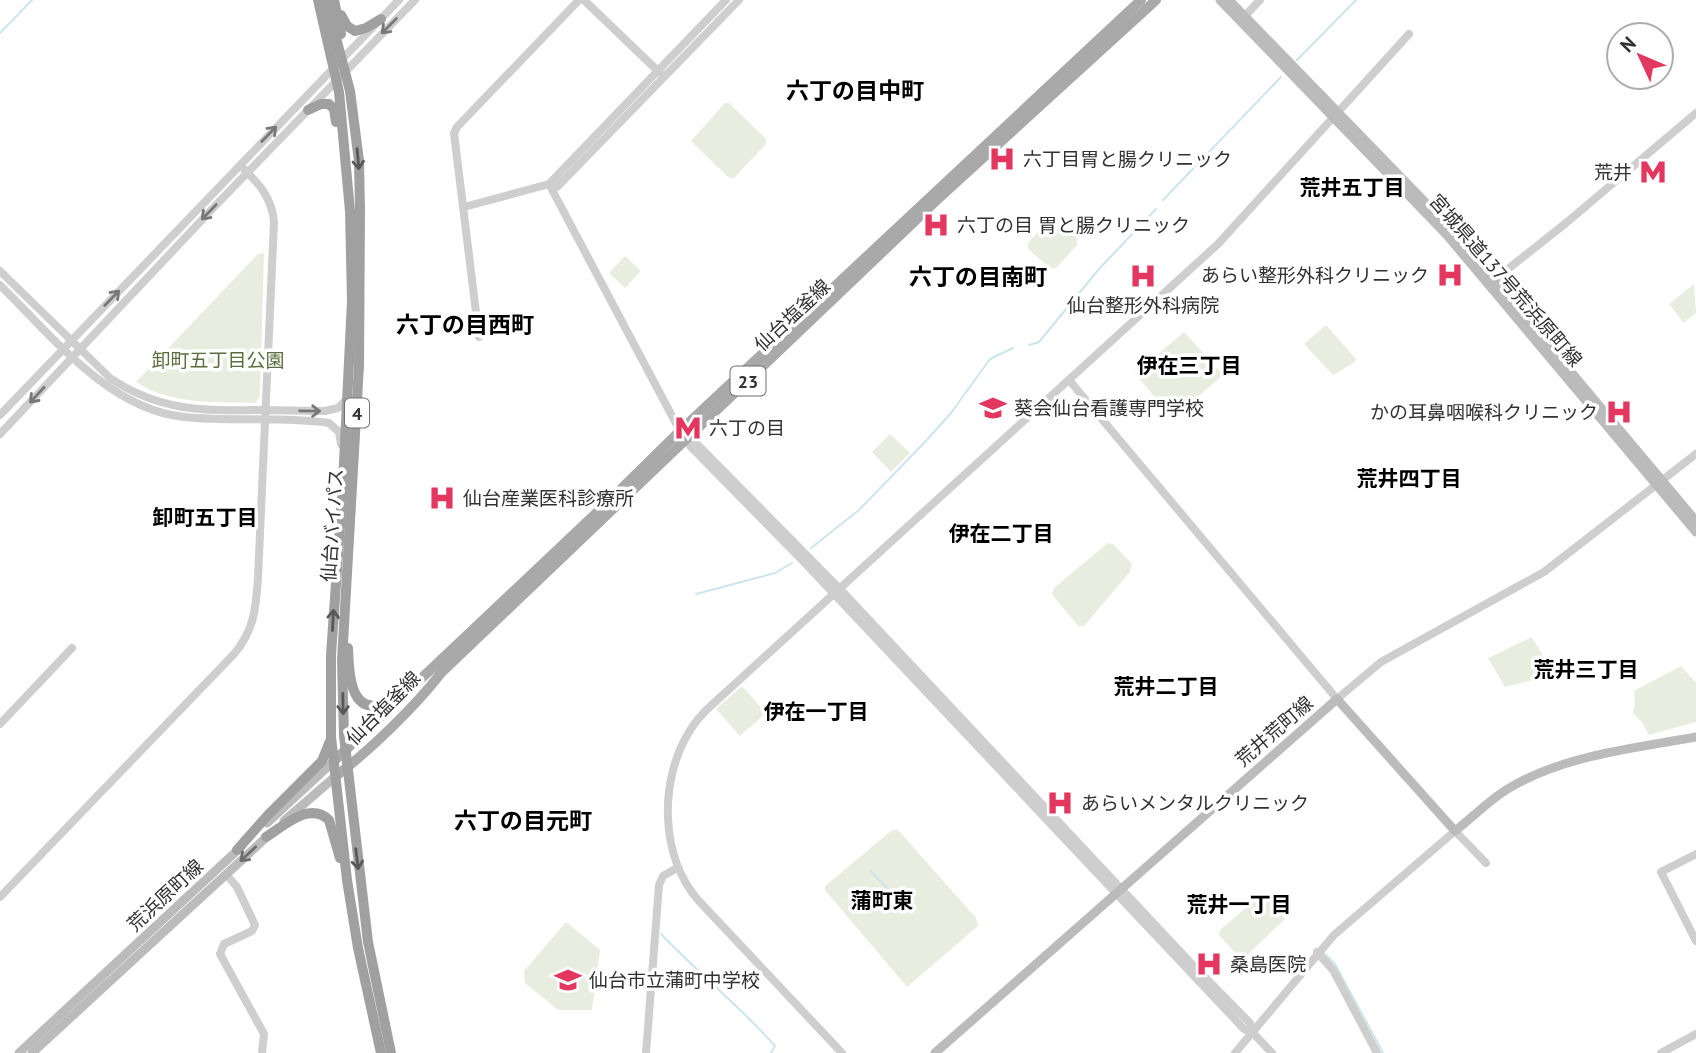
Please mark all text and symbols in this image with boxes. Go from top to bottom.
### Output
one-way arrow [381,17,398,34]
north arrow [1605,21,1675,91]
text: N [1615,31,1641,57]
district label: 六丁の目中町 [786,76,924,105]
one-way arrow [261,126,278,143]
hospital icon: 六丁目胃と腸クリニック [987,144,1017,174]
one-way arrow [352,147,365,170]
place label: 六丁目胃と腸クリニック [1023,147,1232,171]
metro station icon: 荒井 [1638,157,1668,187]
place label: 荒井 [1594,160,1632,184]
district label: 荒井五丁目 [1300,174,1405,201]
street label: 宮城県道137号荒浜原町線 [1424,189,1588,371]
one-way arrow [201,203,218,220]
hospital icon: 六丁の目 胃と腸クリニック [921,210,951,240]
place label: 六丁の目 胃と腸クリニック [957,213,1190,237]
hospital icon: あらい整形外科クリニック [1435,260,1465,290]
hospital icon: 仙台整形外科病院 [1128,261,1158,291]
district label: 六丁の目南町 [909,262,1047,291]
place label: あらい整形外科クリニック [1201,263,1429,287]
street label: 仙台塩釜線 [749,274,835,356]
one-way arrow [103,290,120,307]
place label: 仙台整形外科病院 [1067,293,1219,317]
district label: 六丁の目西町 [396,310,534,339]
park label: 卸町五丁目公園 [151,348,285,372]
district label: 伊在三丁目 [1137,352,1242,379]
road number: 23 [730,366,766,396]
one-way arrow [28,386,45,403]
school or university icon: 葵会仙台看護専門学校 [978,393,1008,423]
place label: 葵会仙台看護専門学校 [1014,396,1204,420]
hospital icon: かの耳鼻咽喉科クリニック [1604,397,1634,427]
road number: 4 [345,398,369,428]
place label: かの耳鼻咽喉科クリニック [1370,400,1598,424]
one-way arrow [298,404,321,418]
metro station icon: 六丁の目 [673,413,703,443]
place label: 六丁の目 [709,416,785,440]
district label: 荒井四丁目 [1357,465,1462,492]
street label: 仙台バイパス [316,467,348,583]
hospital icon: 仙台産業医科診療所 [427,483,457,513]
place label: 仙台産業医科診療所 [463,486,634,510]
district label: 卸町五丁目 [153,504,258,531]
district label: 伊在二丁目 [949,520,1054,547]
one-way arrow [327,609,340,632]
district label: 荒井三丁目 [1534,656,1639,683]
street label: 仙台塩釜線 [341,666,425,750]
district label: 荒井二丁目 [1114,673,1219,700]
street label: 荒井荒町線 [1230,691,1318,771]
one-way arrow [336,692,349,715]
district label: 伊在一丁目 [764,698,869,725]
hospital icon: あらいメンタルクリニック [1045,788,1075,818]
place label: あらいメンタルクリニック [1081,791,1309,815]
district label: 六丁の目元町 [454,806,592,835]
one-way arrow [239,846,257,862]
one-way arrow [351,847,364,870]
street label: 荒浜原町線 [122,854,208,936]
district label: 蒲町東 [851,887,914,914]
district label: 荒井一丁目 [1187,891,1292,918]
hospital icon: 桑島医院 [1194,949,1224,979]
place label: 桑島医院 [1230,952,1306,976]
school or university icon: 仙台市立蒲町中学校 [553,965,583,995]
place label: 仙台市立蒲町中学校 [589,968,760,992]

